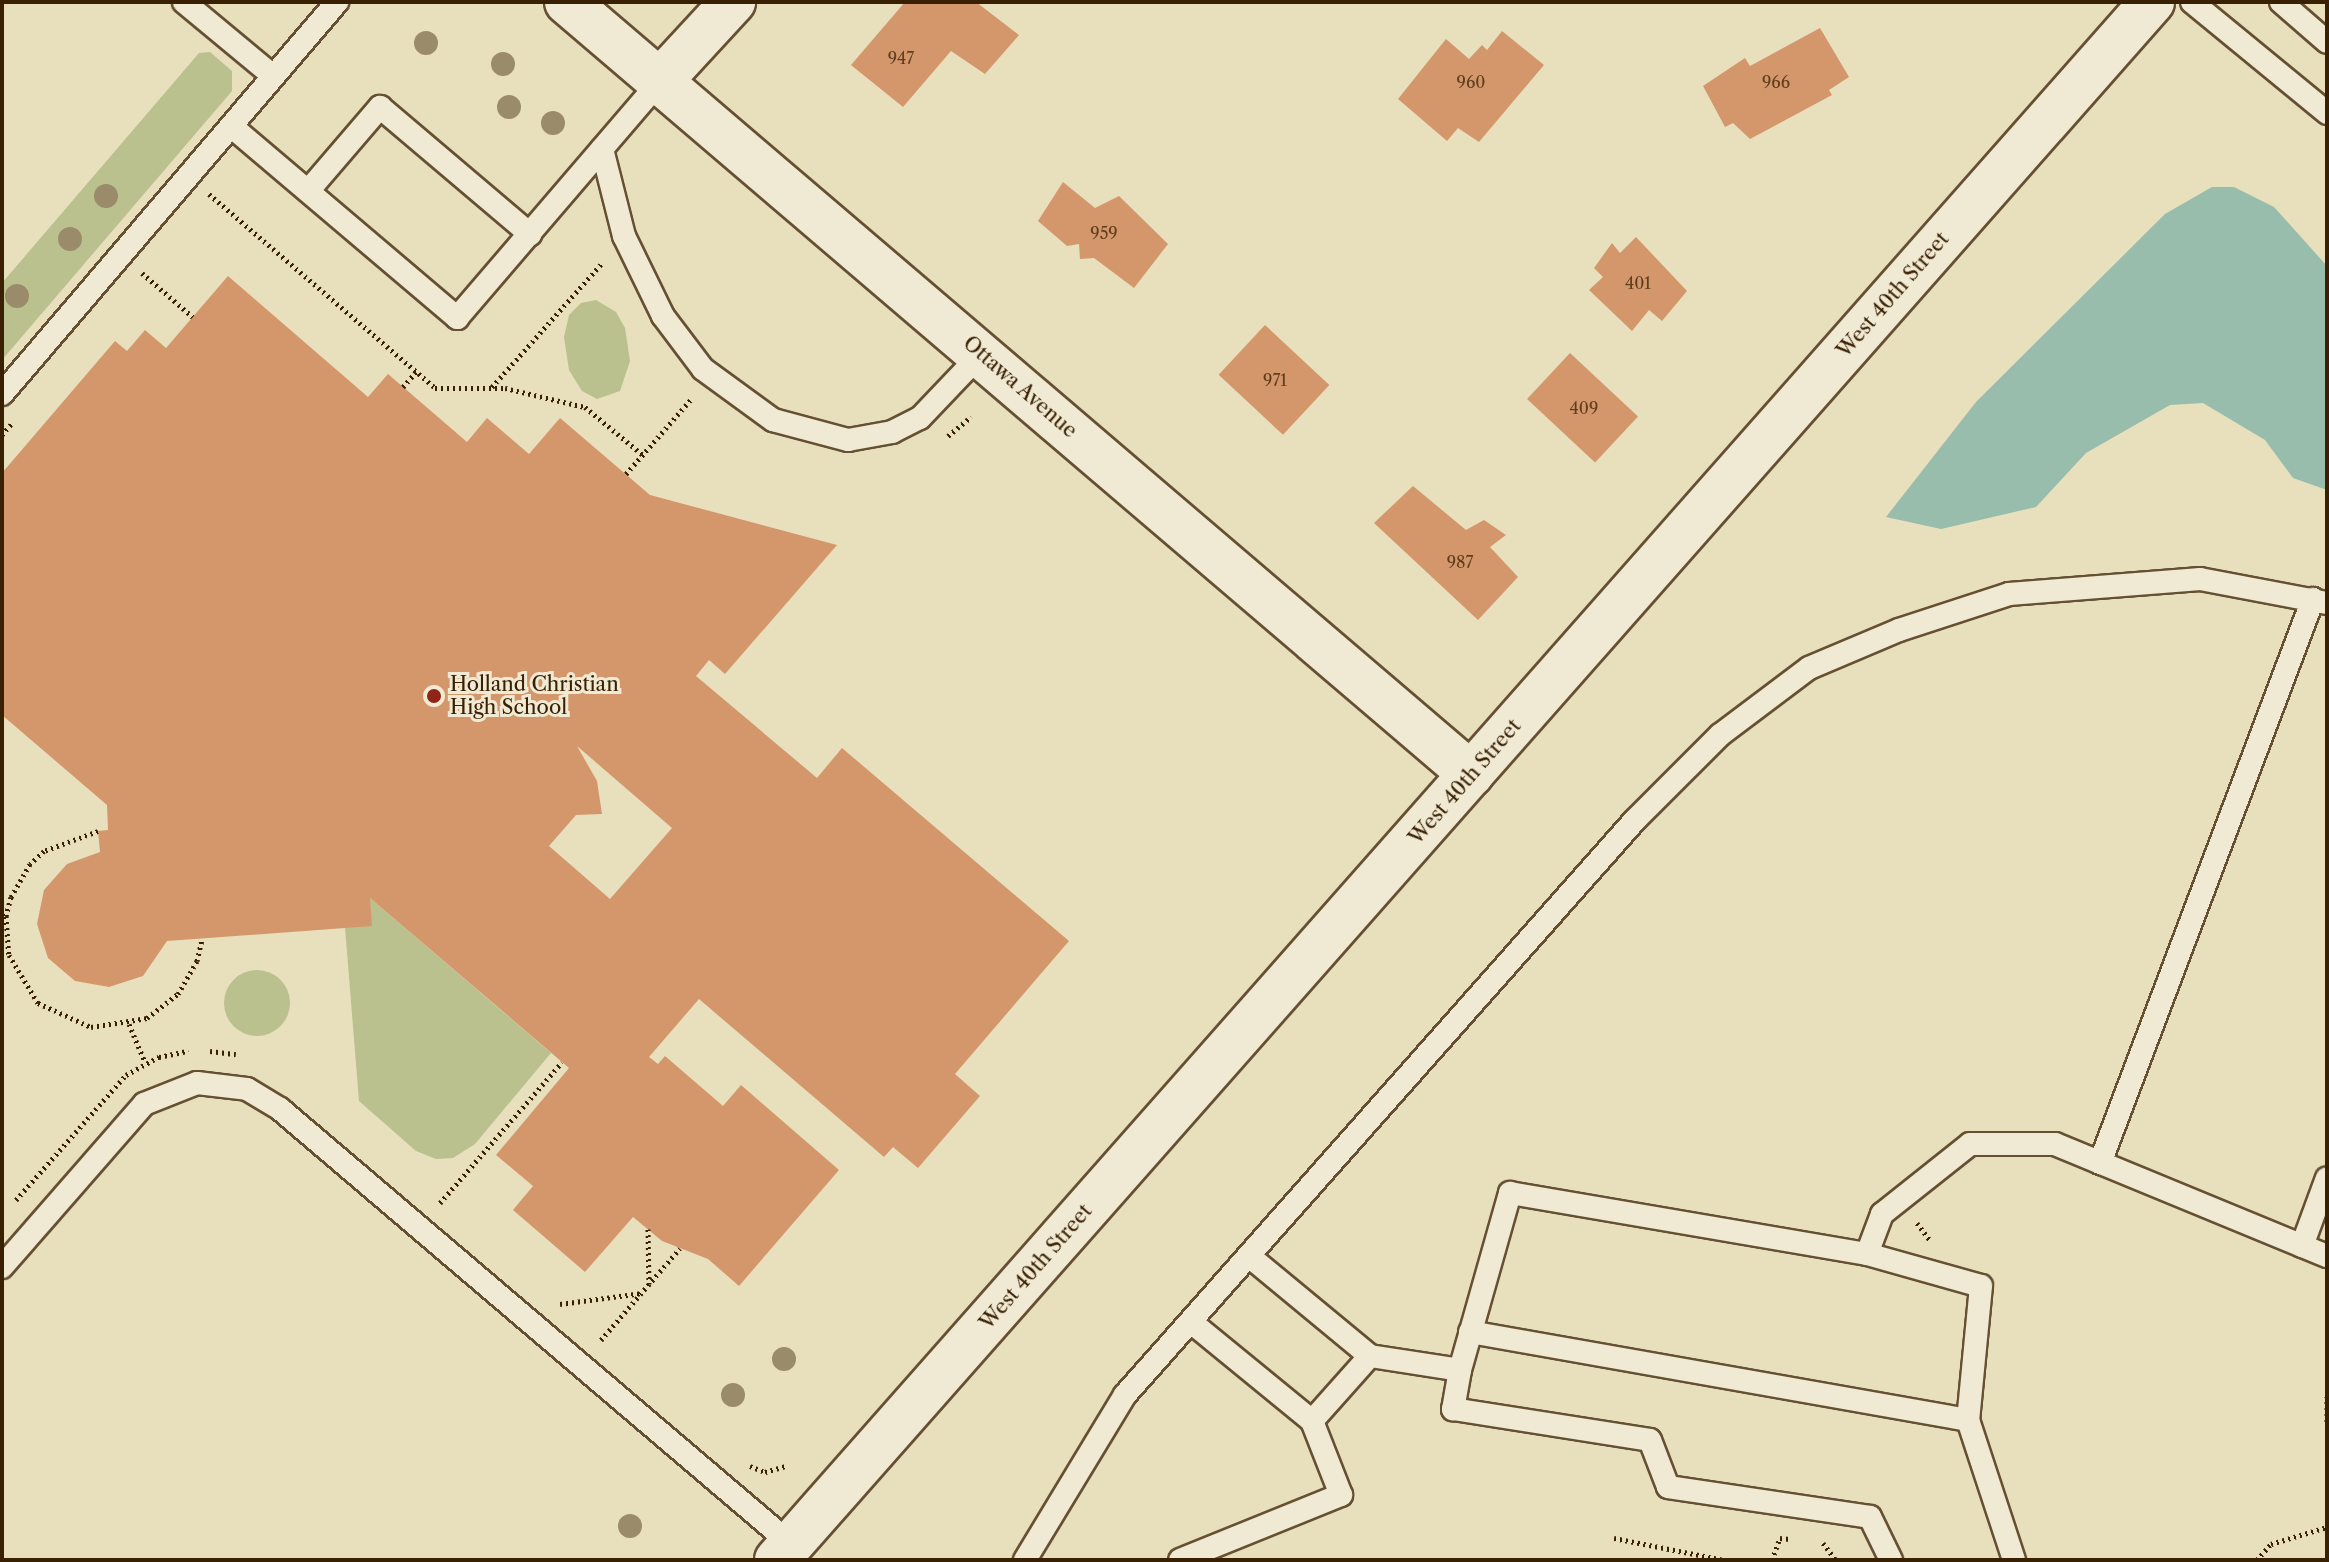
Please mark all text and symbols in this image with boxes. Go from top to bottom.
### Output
house number: 947 [888,48,914,68]
house number: 960 [1457,72,1485,92]
house number: 966 [1762,72,1790,92]
house number: 959 [1090,223,1118,243]
street label: West 40th Street [1832,227,1954,363]
house number: 401 [1625,273,1651,293]
street label: Ottawa Avenue [958,331,1082,443]
house number: 971 [1263,370,1287,390]
house number: 409 [1570,398,1598,418]
house number: 987 [1447,552,1473,572]
place label: Holland Christian High School [450,672,619,719]
marker: Holland Christian High School [425,687,443,705]
street label: West 40th Street [1404,714,1526,850]
street label: West 40th Street [975,1199,1097,1335]

